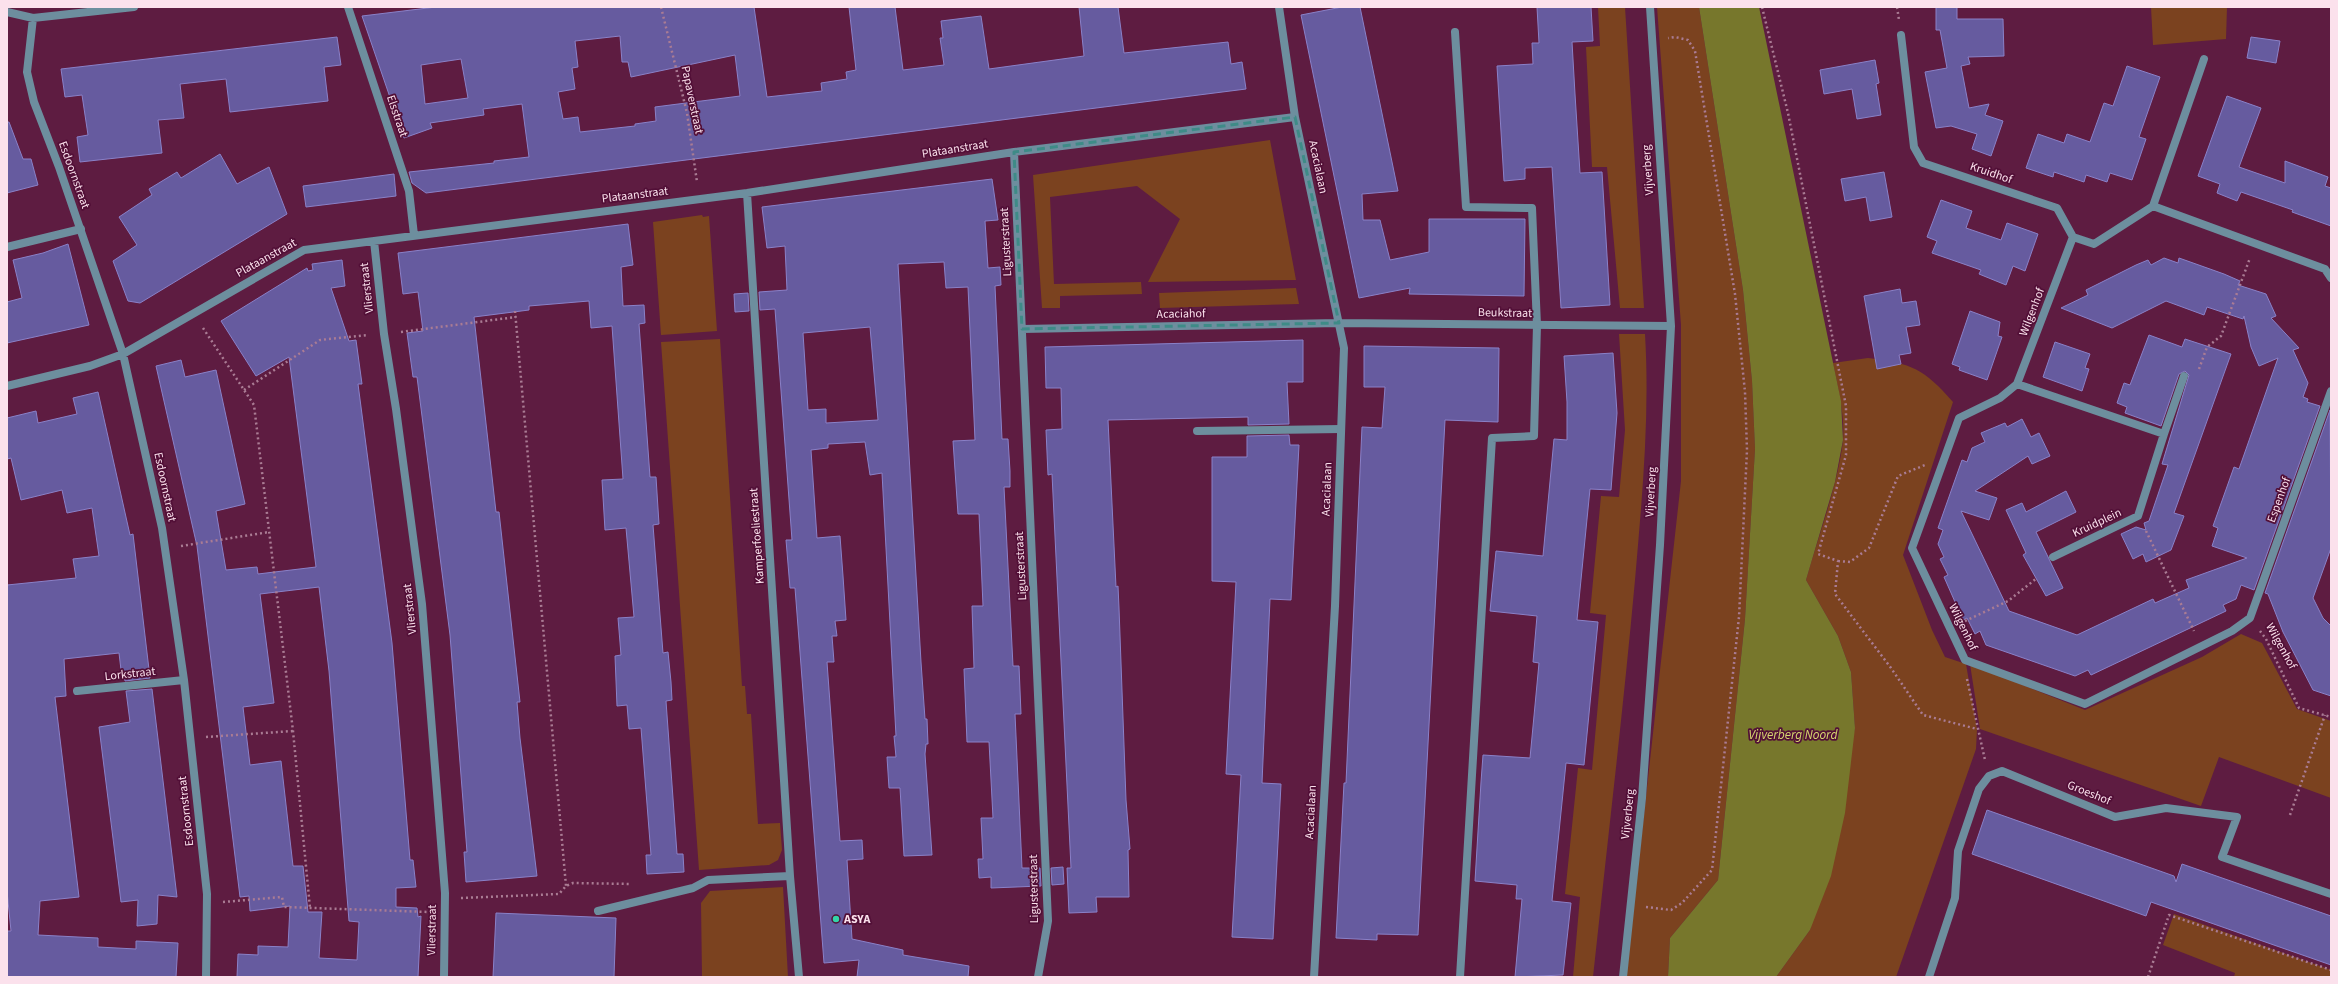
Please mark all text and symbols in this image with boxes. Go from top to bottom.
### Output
street label: Papaverstraat [676,64,708,136]
street label: Elsstraat [382,93,412,139]
street label: Plataanstraat [921,135,989,163]
street label: Esdoornstraat [54,139,94,211]
street label: Acacialaan [1304,139,1332,195]
street label: Vijverberg [1638,144,1658,196]
street label: Kruidhof [1968,158,2015,188]
street label: Plataanstraat [601,182,669,208]
street label: Ligusterstraat [996,207,1016,277]
street label: Plataanstraat [233,234,299,282]
street label: Vlierstraat [356,262,378,314]
street label: Wilgenhof [2015,285,2049,339]
street label: Beukstraat [1478,304,1532,322]
street label: Acaciahof [1156,305,1206,323]
street label: Esdoornstraat [149,451,181,523]
street label: Acacialaan [1318,462,1336,516]
street label: Vijverberg [1641,466,1661,518]
street label: Espenhof [2263,475,2295,525]
street label: Kamperfoeliestraat [745,487,769,585]
street label: Kruidplein [2070,504,2124,542]
street label: Ligusterstraat [1011,531,1031,601]
street label: Vlierstraat [399,583,421,635]
street label: Wilgenhof [1944,601,1982,654]
street label: Wilgenhof [2261,620,2301,673]
street label: Lorkstraat [104,663,156,685]
water label: Vijverberg Noord [1749,726,1838,744]
street label: Esdoornstraat [174,775,198,847]
street label: Groeshof [2065,777,2114,810]
street label: Acacialaan [1301,785,1321,839]
street label: Vijverberg [1617,788,1639,840]
street label: Ligusterstraat [1025,854,1043,924]
street label: Vlierstraat [423,904,441,956]
place label: ASYA [843,911,870,928]
marker: ASYA [831,914,841,924]

